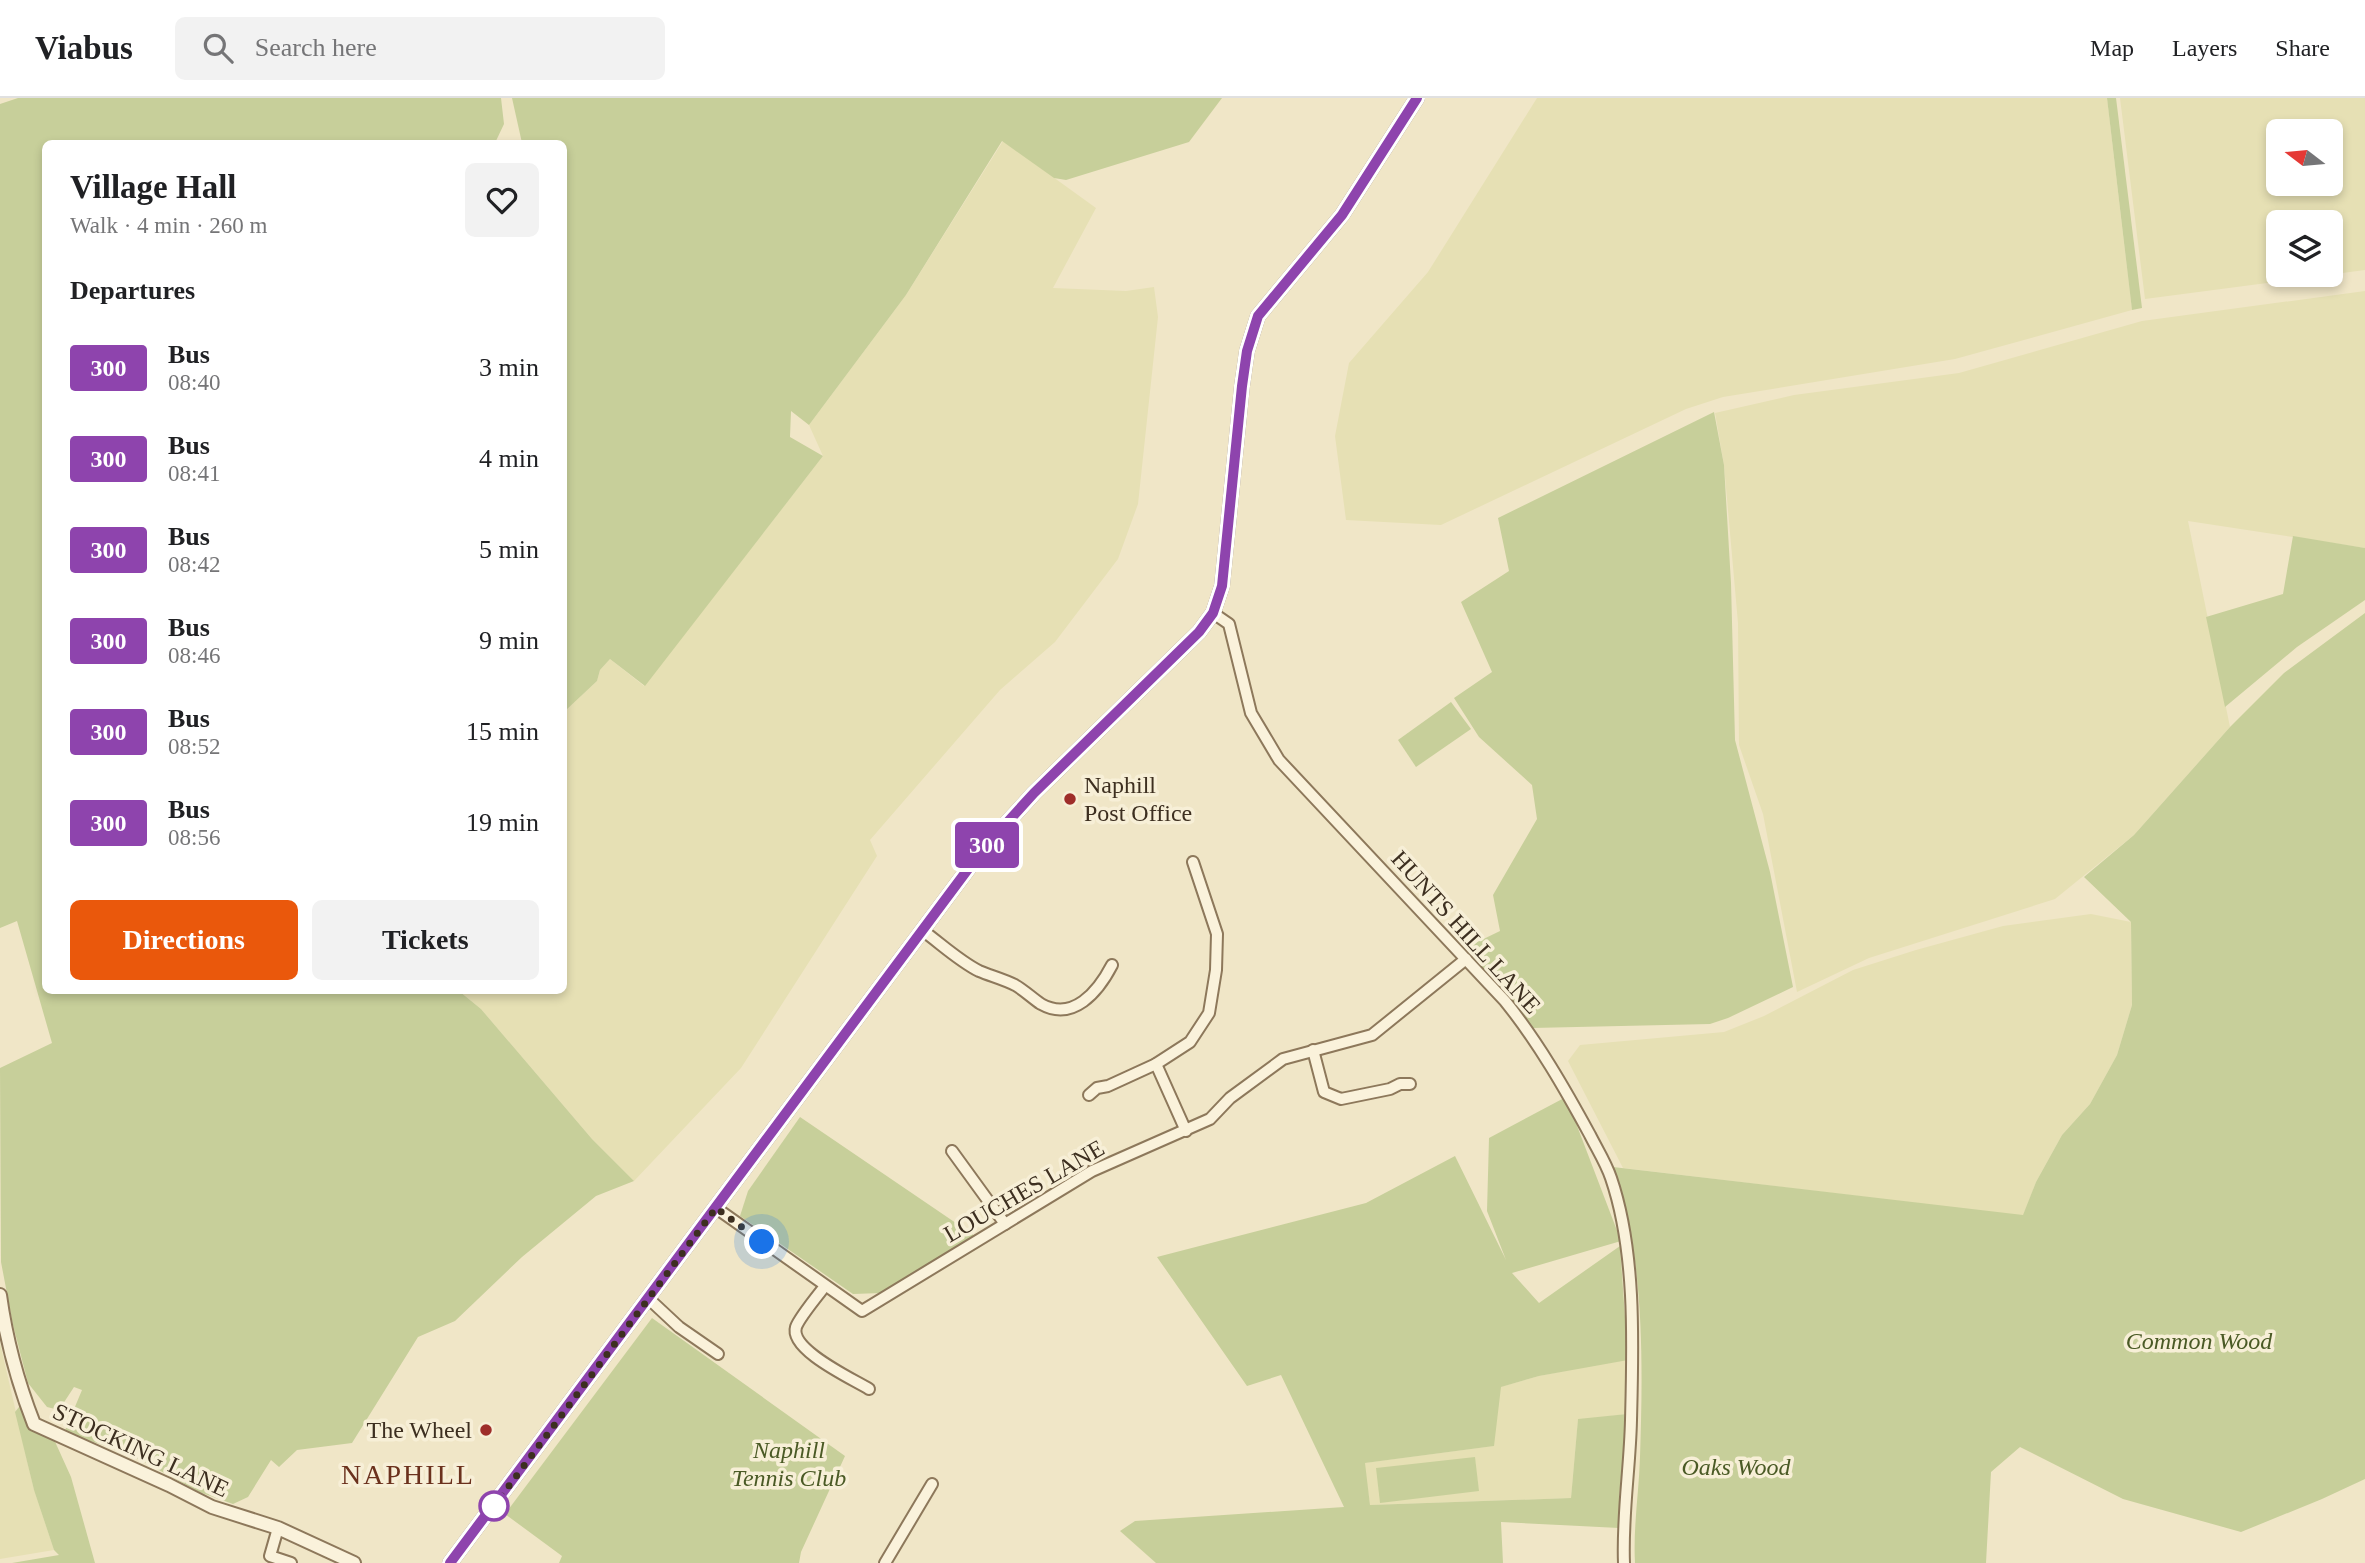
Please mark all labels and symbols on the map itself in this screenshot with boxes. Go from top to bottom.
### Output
north arrow [2266,119,2343,196]
place label: Naphill Post Office [1084,772,1192,826]
marker: Naphill Post Office [1062,791,1078,807]
line badge: 300 [947,822,1027,868]
street label: HUNTS HILL LANE [1386,845,1546,1019]
street label: LOUCHES LANE [939,1135,1109,1247]
your location [744,1224,779,1259]
park label: Common Wood [2126,1328,2273,1354]
street label: STOCKING LANE [49,1398,233,1502]
place label: The Wheel [366,1417,472,1443]
marker: The Wheel [478,1422,494,1438]
park label: Naphill Tennis Club [732,1437,846,1491]
park label: Oaks Wood [1681,1454,1792,1480]
district label: NAPHILL [341,1459,475,1490]
unlabelled marker [479,1491,509,1521]

